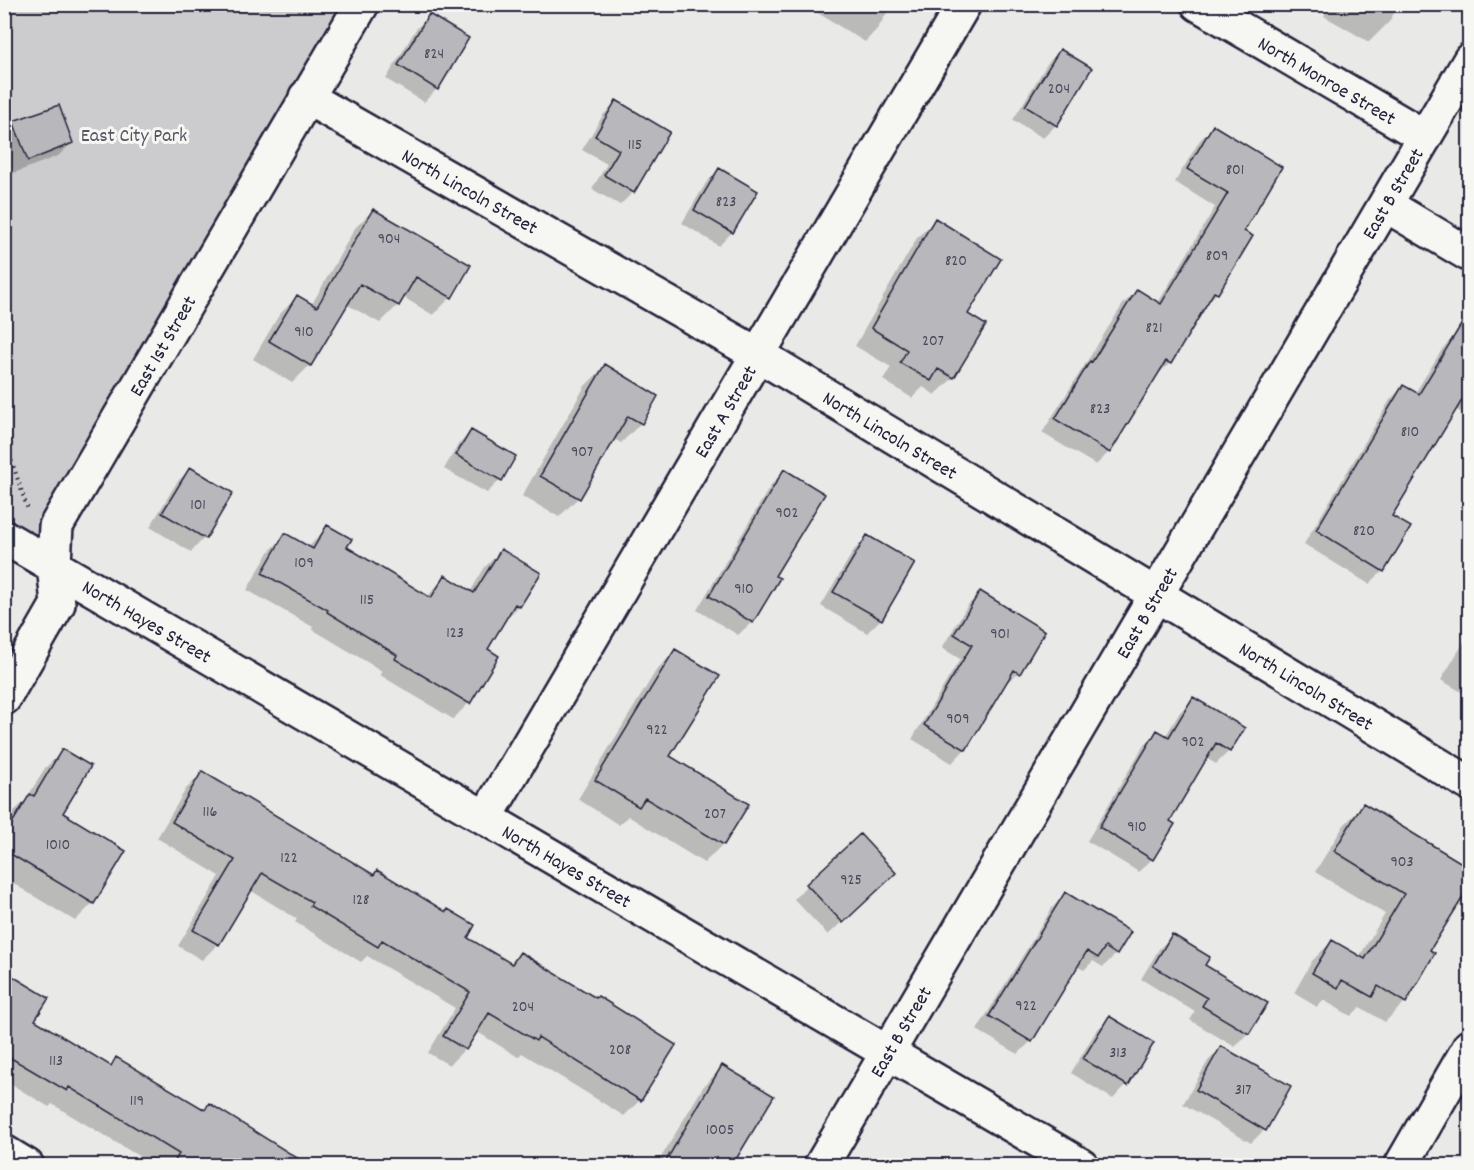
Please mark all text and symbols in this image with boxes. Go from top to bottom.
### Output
street label: North Monroe Street [1252,31,1400,134]
house number: 824 [424,43,444,66]
house number: 204 [1048,78,1070,101]
park label: East City Park [81,123,187,151]
house number: 115 [628,134,642,157]
street label: North Lincoln Street [395,143,542,243]
street label: East B Street [1357,144,1432,246]
house number: 801 [1226,159,1244,182]
house number: 823 [716,191,736,214]
house number: 904 [378,228,400,251]
house number: 809 [1206,245,1228,268]
house number: 820 [945,250,967,273]
street label: East 1st Street [124,291,205,402]
house number: 821 [1146,317,1162,340]
house number: 910 [294,321,314,344]
house number: 207 [922,330,944,353]
street label: East A Street [689,361,765,464]
street label: North Lincoln Street [816,386,962,489]
house number: 823 [1090,398,1110,421]
house number: 810 [1401,421,1419,444]
house number: 907 [571,441,593,464]
house number: 101 [190,494,206,517]
house number: 902 [775,502,799,525]
house number: 820 [1353,520,1375,543]
house number: 109 [294,552,314,575]
street label: East B Street [1111,563,1186,665]
street label: North Hayes Street [76,574,216,672]
house number: 910 [734,578,754,601]
house number: 115 [360,589,374,612]
house number: 123 [446,622,464,645]
house number: 901 [990,623,1010,646]
street label: North Lincoln Street [1233,637,1378,739]
house number: 909 [946,708,970,731]
house number: 922 [646,719,668,742]
house number: 902 [1181,731,1205,754]
house number: 116 [203,801,218,824]
house number: 207 [704,803,726,826]
house number: 910 [1127,816,1147,839]
street label: North Hayes Street [496,819,636,917]
house number: 1010 [46,834,70,857]
house number: 122 [280,847,298,870]
house number: 903 [1390,851,1414,874]
house number: 925 [840,869,862,892]
house number: 128 [353,889,369,912]
street label: East B Street [865,982,940,1084]
house number: 922 [1015,995,1037,1018]
house number: 204 [512,996,534,1019]
house number: 208 [609,1039,631,1062]
house number: 313 [1109,1042,1127,1065]
house number: 113 [49,1050,63,1073]
house number: 317 [1235,1079,1251,1102]
house number: 119 [130,1090,144,1113]
house number: 1005 [706,1119,734,1142]

